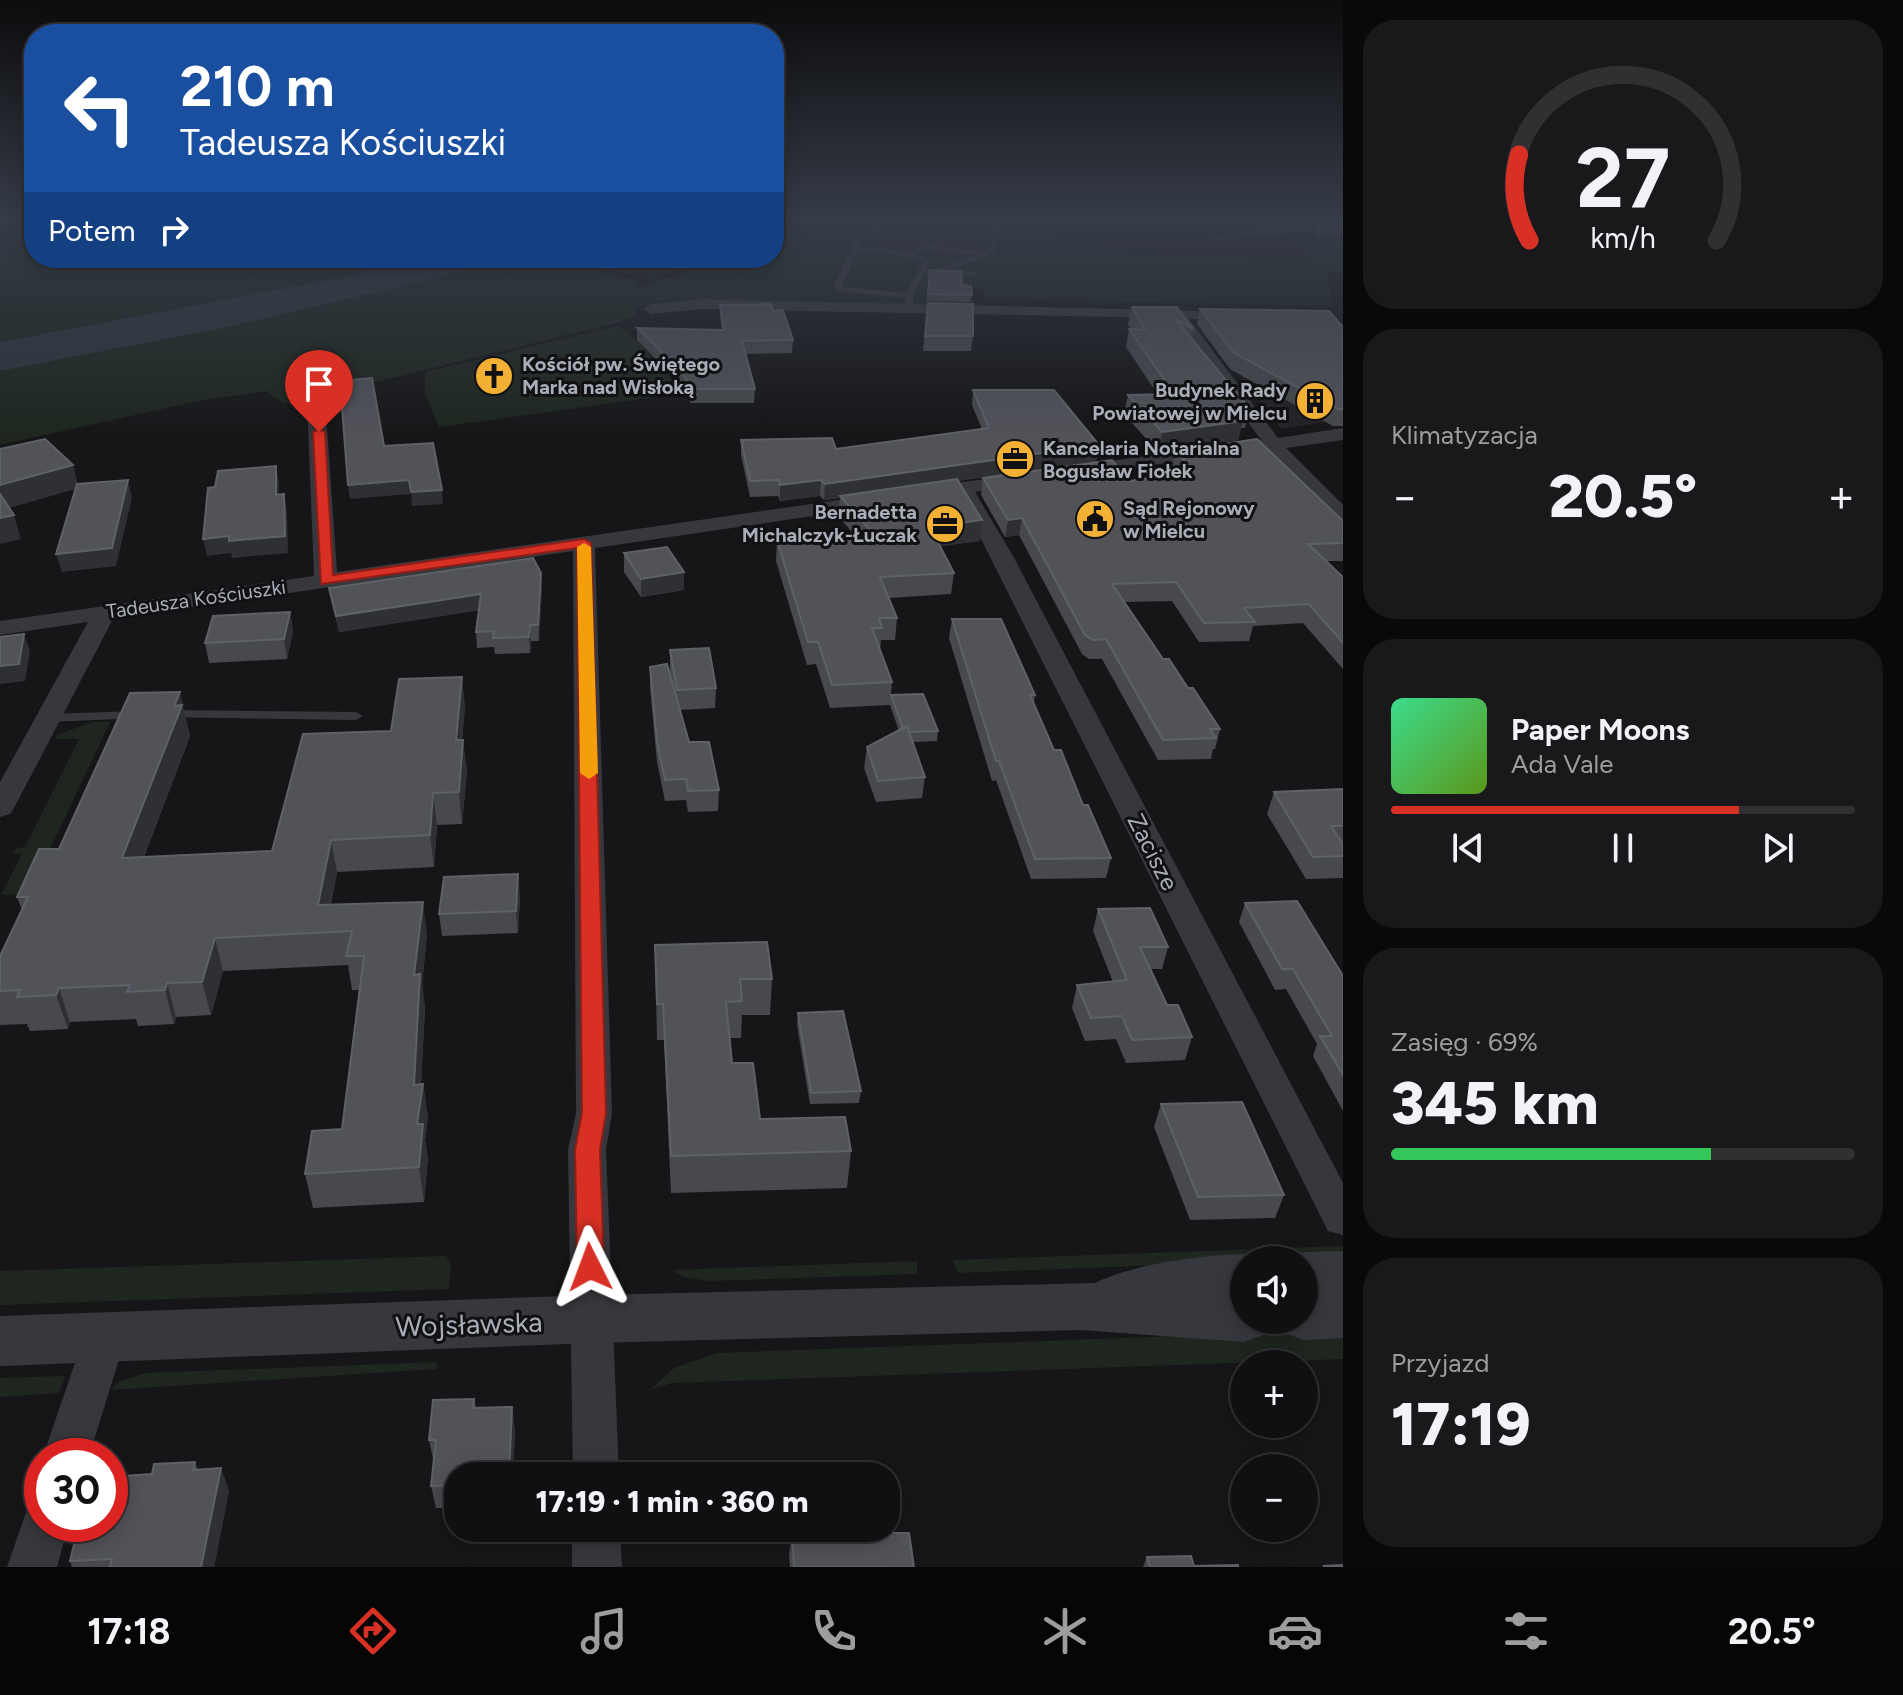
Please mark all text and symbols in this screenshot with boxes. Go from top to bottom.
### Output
text: 210 m [180,53,335,120]
icon: left [48,56,152,160]
text: Tadeusza Kościuszki [180,121,506,164]
text: 27 [1576,127,1670,227]
icon: right [152,208,196,252]
text: Potem [48,212,136,249]
text: km/h [1590,221,1656,255]
pin [285,350,353,432]
place label: Kościół pw. Świętego Marka nad Wisłoką [522,352,720,399]
church icon: Kościół pw. Świętego Marka nad Wisłoką [473,355,515,397]
icon: arrive [297,362,341,406]
place label: Budynek Rady Powiatowej w Mielcu [1092,378,1287,425]
building icon: Budynek Rady Powiatowej w Mielcu [1294,380,1336,422]
text: Klimatyzacja [1391,419,1538,451]
place label: Kancelaria Notarialna Bogusław Fiołek [1043,436,1240,483]
office icon: Kancelaria Notarialna Bogusław Fiołek [994,438,1036,480]
text: 20.5° [1549,460,1697,532]
text: − [1391,470,1418,523]
text: + [1828,470,1855,523]
place label: Sąd Rejonowy w Mielcu [1123,496,1255,543]
public building icon: Sąd Rejonowy w Mielcu [1074,498,1116,540]
place label: Bernadetta Michalczyk-Łuczak [742,500,917,547]
office icon: Bernadetta Michalczyk-Łuczak [924,503,966,545]
street label: Tadeusza Kościuszki [105,575,287,623]
text: Paper Moons [1511,711,1690,748]
text: Ada Vale [1511,748,1614,780]
street label: Zacisze [1121,809,1185,895]
icon: previous [1446,826,1490,870]
icon: pause [1601,826,1645,870]
icon: next [1756,826,1800,870]
text: Zasięg · 69% [1391,1026,1538,1058]
text: 345 km [1391,1067,1599,1139]
position arrow [548,1225,632,1309]
map controls [1230,1246,1318,1542]
button: sound [1230,1246,1318,1334]
street label: Wojsławska [395,1304,543,1344]
text: Przyjazd [1391,1347,1489,1379]
button: + [1230,1350,1318,1438]
text: 17:19 [1391,1388,1531,1460]
speed limit sign: 30 [24,1438,128,1542]
button: − [1230,1454,1318,1542]
text: 17:19 · 1 min · 360 m [536,1483,808,1520]
icon: directions [345,1603,401,1659]
icon: music [576,1603,632,1659]
icon: phone [806,1603,862,1659]
icon: climate [1037,1603,1093,1659]
icon: car [1267,1603,1323,1659]
icon: filters [1498,1603,1554,1659]
text: 17:18 [87,1610,171,1653]
text: 20.5° [1728,1610,1816,1653]

